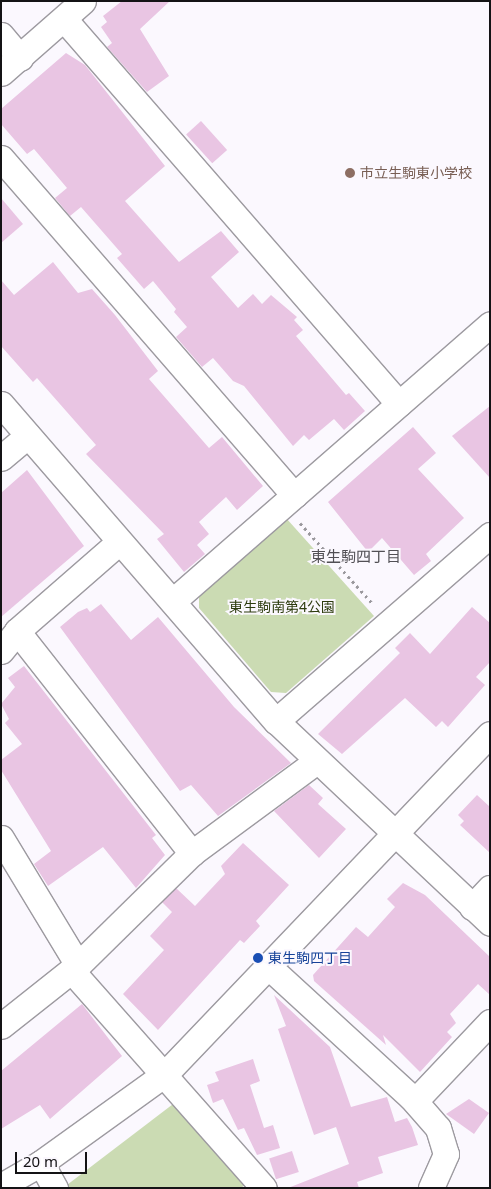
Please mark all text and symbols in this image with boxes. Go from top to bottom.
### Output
place label: 市立生駒東小学校 [360,165,472,181]
marker: 市立生駒東小学校 [344,167,356,179]
district label: 東生駒四丁目 [311,548,401,566]
park label: 東生駒南第4公園 [229,599,335,615]
place label: 東生駒四丁目 [268,950,352,966]
marker: 東生駒四丁目 [252,952,264,964]
scale bar [18,1142,90,1174]
text: 20 m [23,1151,58,1171]

